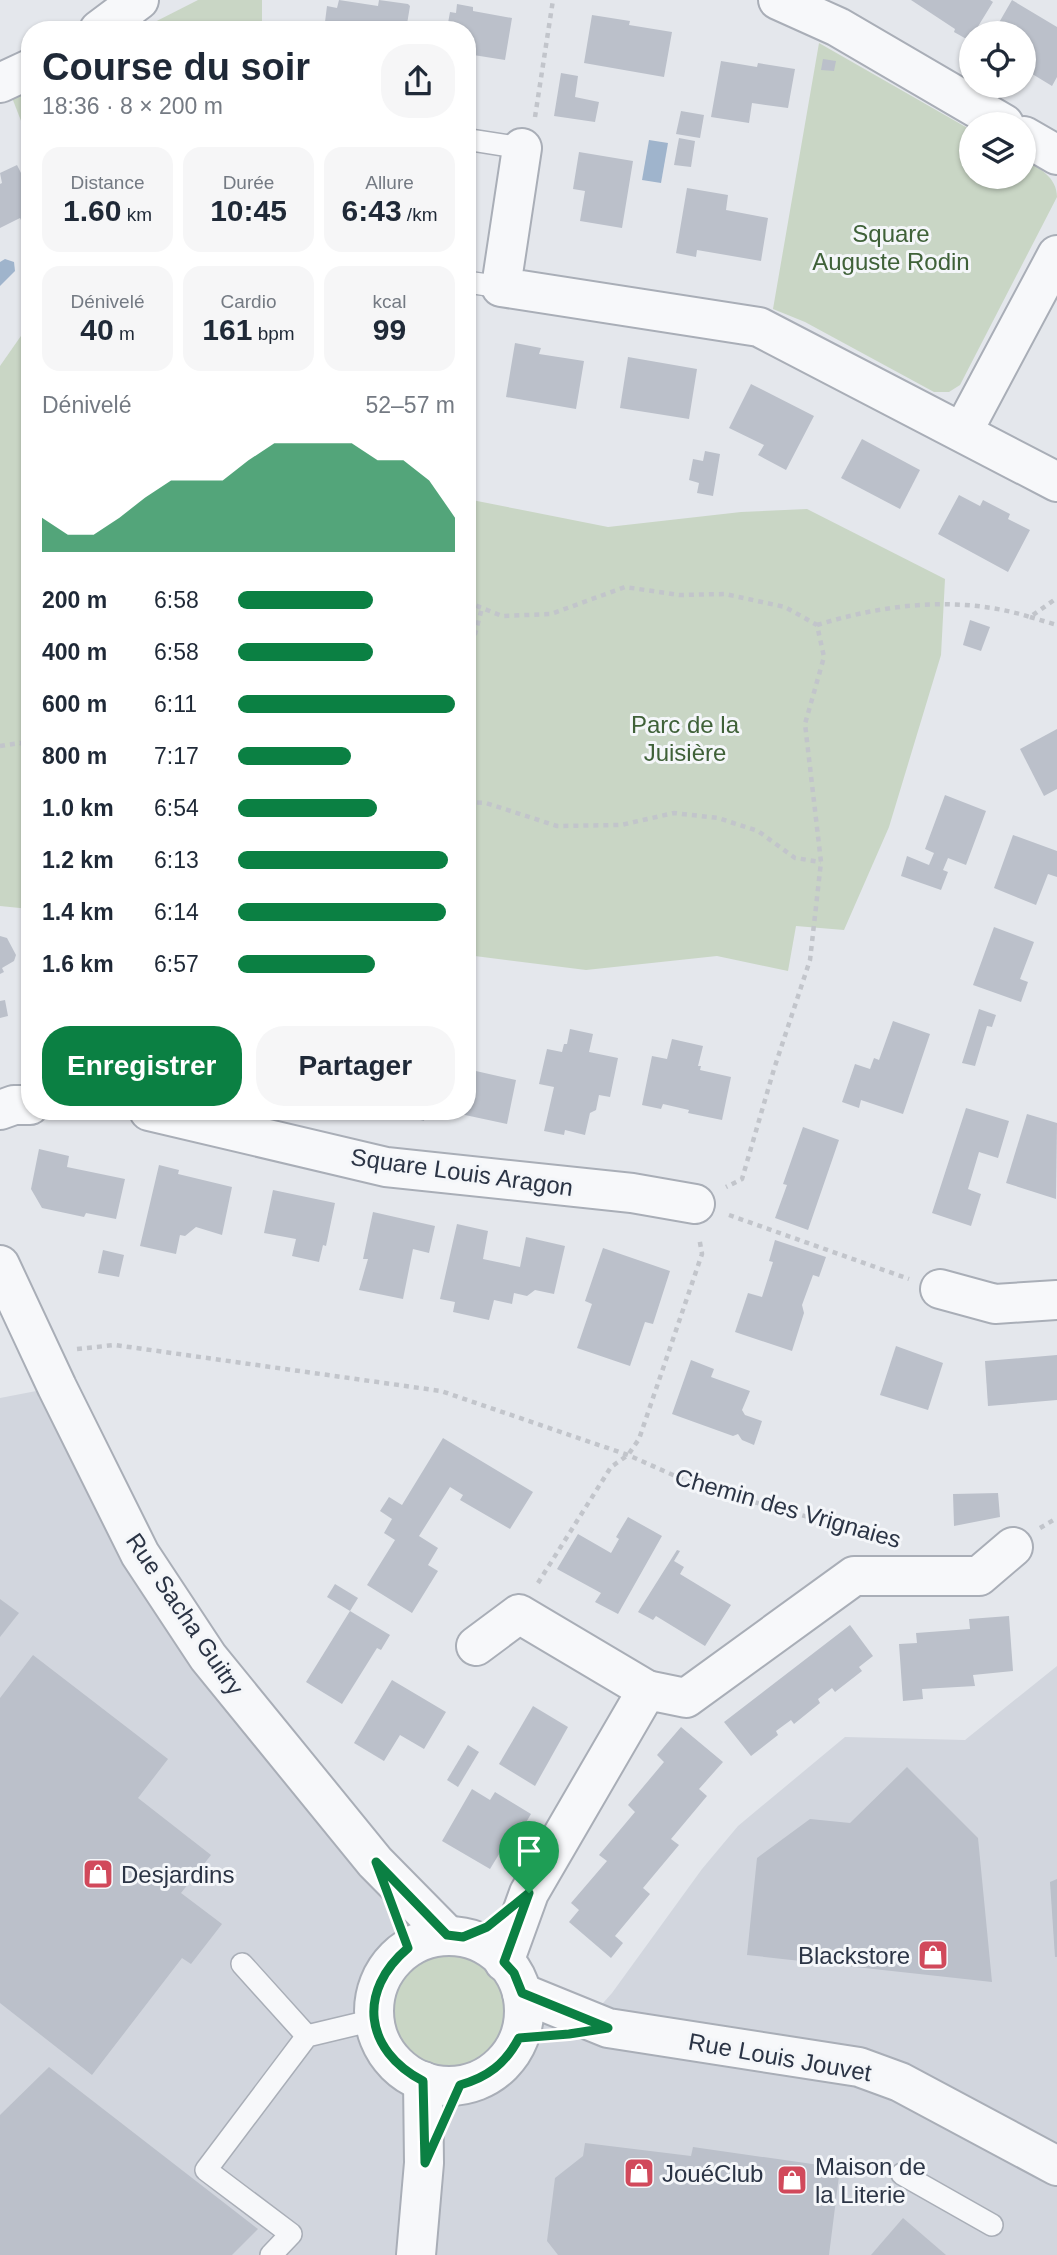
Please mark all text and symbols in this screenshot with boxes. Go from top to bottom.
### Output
map controls [959,21,1036,189]
button: locate [959,21,1036,98]
button: share [381,44,455,118]
text: Course du soir [42,46,310,88]
text: 18:36 · 8 × 200 m [42,93,223,119]
button: layers [959,112,1036,189]
text: Distance [71,172,144,193]
text: Durée [223,172,274,193]
text: Allure [365,172,414,193]
text: 1.60 [63,194,121,227]
text: 10:45 [210,194,287,227]
text: 6:43 [342,194,402,227]
text: km [121,204,152,225]
text: /km [402,204,437,225]
park label: Square Auguste Rodin [812,220,970,275]
text: Dénivelé [71,291,144,312]
text: Cardio [221,291,276,312]
text: kcal [373,291,406,312]
text: 40 [80,313,114,346]
text: 161 [202,313,252,346]
text: 99 [373,313,406,346]
text: m [114,323,135,344]
text: bpm [252,323,295,344]
text: Dénivelé [42,392,132,418]
text: 52–57 m [365,392,455,418]
text: 200 m [42,587,107,613]
text: 6:58 [154,587,199,613]
text: 400 m [42,639,107,665]
text: 6:58 [154,639,199,665]
text: 600 m [42,691,107,717]
text: 6:11 [154,691,197,717]
park label: Parc de la Juisière [631,711,740,766]
text: 800 m [42,743,107,769]
text: 7:17 [154,743,199,769]
text: 1.0 km [42,795,114,821]
text: 6:54 [154,795,199,821]
text: 1.2 km [42,847,114,873]
text: 6:13 [154,847,199,873]
text: 1.4 km [42,899,114,925]
text: 6:14 [154,899,199,925]
text: 1.6 km [42,951,114,977]
text: 6:57 [154,951,199,977]
button: Enregistrer [42,1026,242,1106]
button: Partager [256,1026,455,1106]
street label: Square Louis Aragon [349,1143,575,1201]
street label: Chemin des Vrignaies [672,1463,904,1553]
street label: Rue Sacha Guitry [121,1528,249,1700]
pin [499,1821,559,1893]
icon: arrive [510,1832,548,1870]
shop icon: Desjardins [81,1857,115,1891]
place label: Desjardins [121,1861,234,1888]
shop icon: Blackstore [916,1938,950,1972]
place label: Blackstore [798,1942,910,1969]
street label: Rue Louis Jouvet [686,2028,874,2086]
place label: Maison de la Literie [815,2153,926,2208]
shop icon: JouéClub [622,2156,656,2190]
place label: JouéClub [662,2160,763,2187]
shop icon: Maison de la Literie [775,2163,809,2197]

